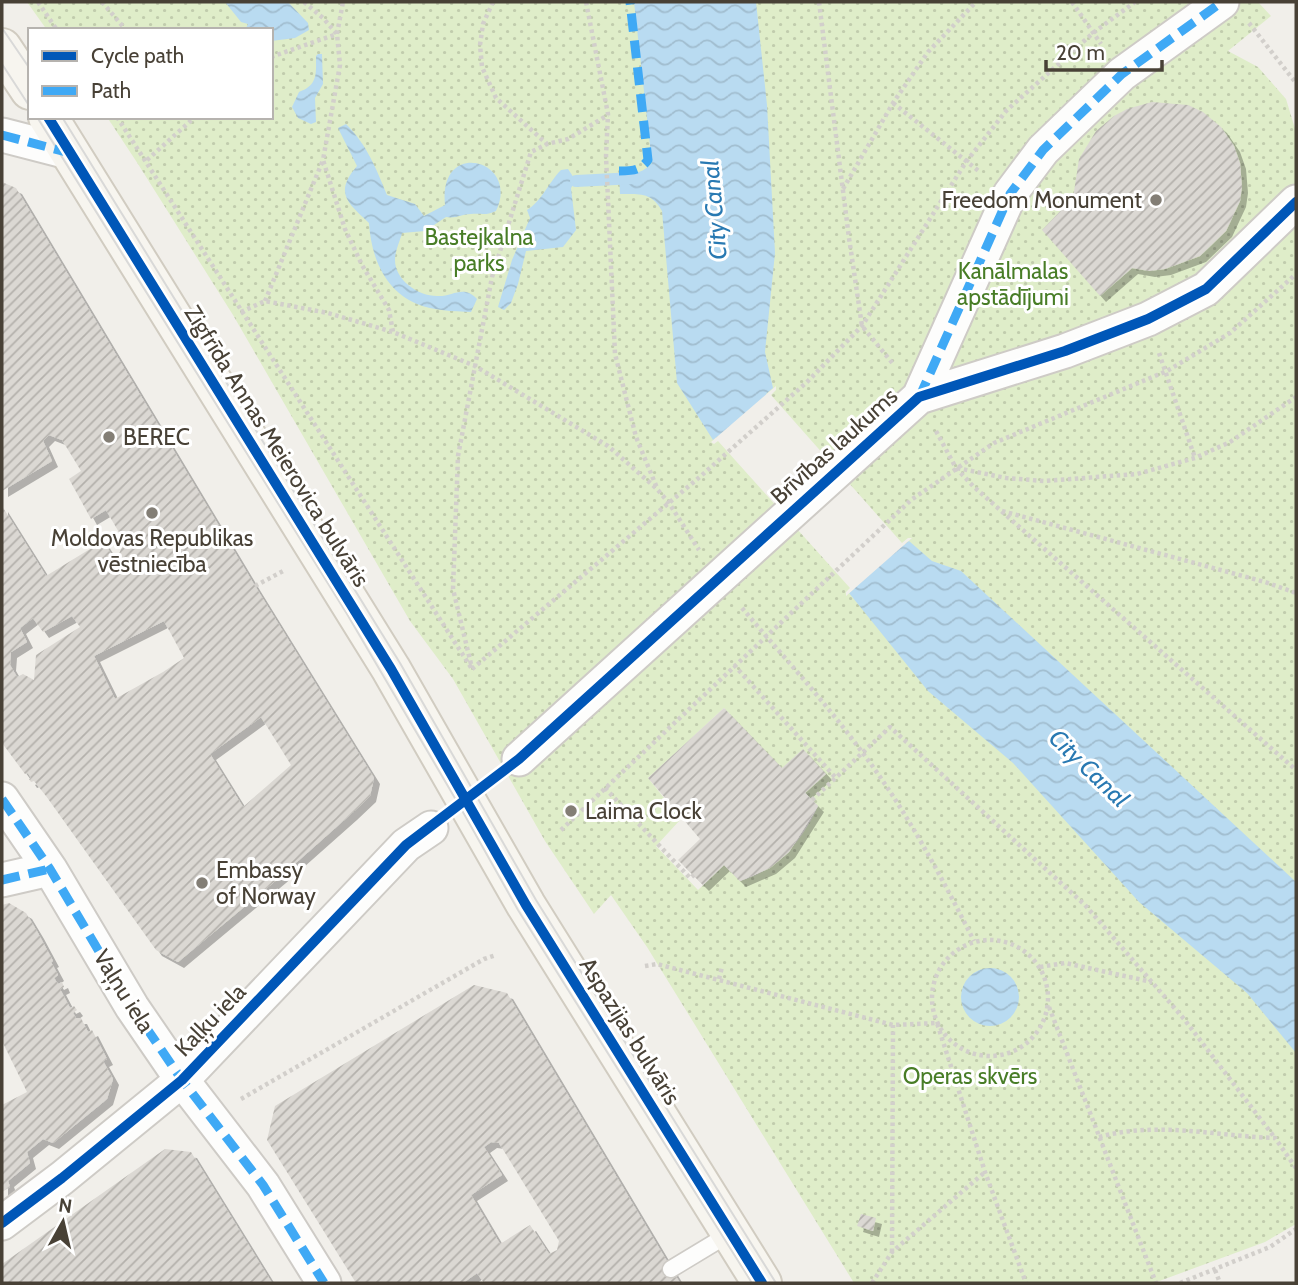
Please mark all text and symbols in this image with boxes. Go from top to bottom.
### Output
legend [28,28,273,119]
scale bar [1046,28,1162,72]
text: 20 m [1056,40,1105,65]
text: Cycle path [91,43,184,68]
text: Path [91,78,131,103]
water label: City Canal [695,159,733,261]
place label: Freedom Monument [941,186,1142,214]
marker: Freedom Monument [1148,192,1164,208]
park label: Bastejkalna parks [424,223,534,277]
park label: Kanālmalas apstādījumi [957,257,1069,311]
street label: Zigfrīda Annas Meierovica bulvāris [179,300,375,592]
street label: Brīvības laukums [765,382,903,510]
place label: BEREC [123,423,190,451]
marker: BEREC [101,429,117,445]
marker: Moldovas Republikas vēstniecība [144,505,160,521]
place label: Moldovas Republikas vēstniecība [51,524,253,578]
water label: City Canal [1043,723,1135,813]
place label: Laima Clock [585,797,702,825]
marker: Laima Clock [563,803,579,819]
place label: Embassy of Norway [216,856,316,910]
marker: Embassy of Norway [194,875,210,891]
street label: Vaļņu iela [86,944,160,1039]
street label: Aspazijas bulvāris [574,952,686,1110]
street label: Kaļķu iela [169,978,253,1064]
park label: Operas skvērs [903,1062,1037,1090]
north arrow [28,1187,98,1257]
text: N [57,1193,74,1218]

